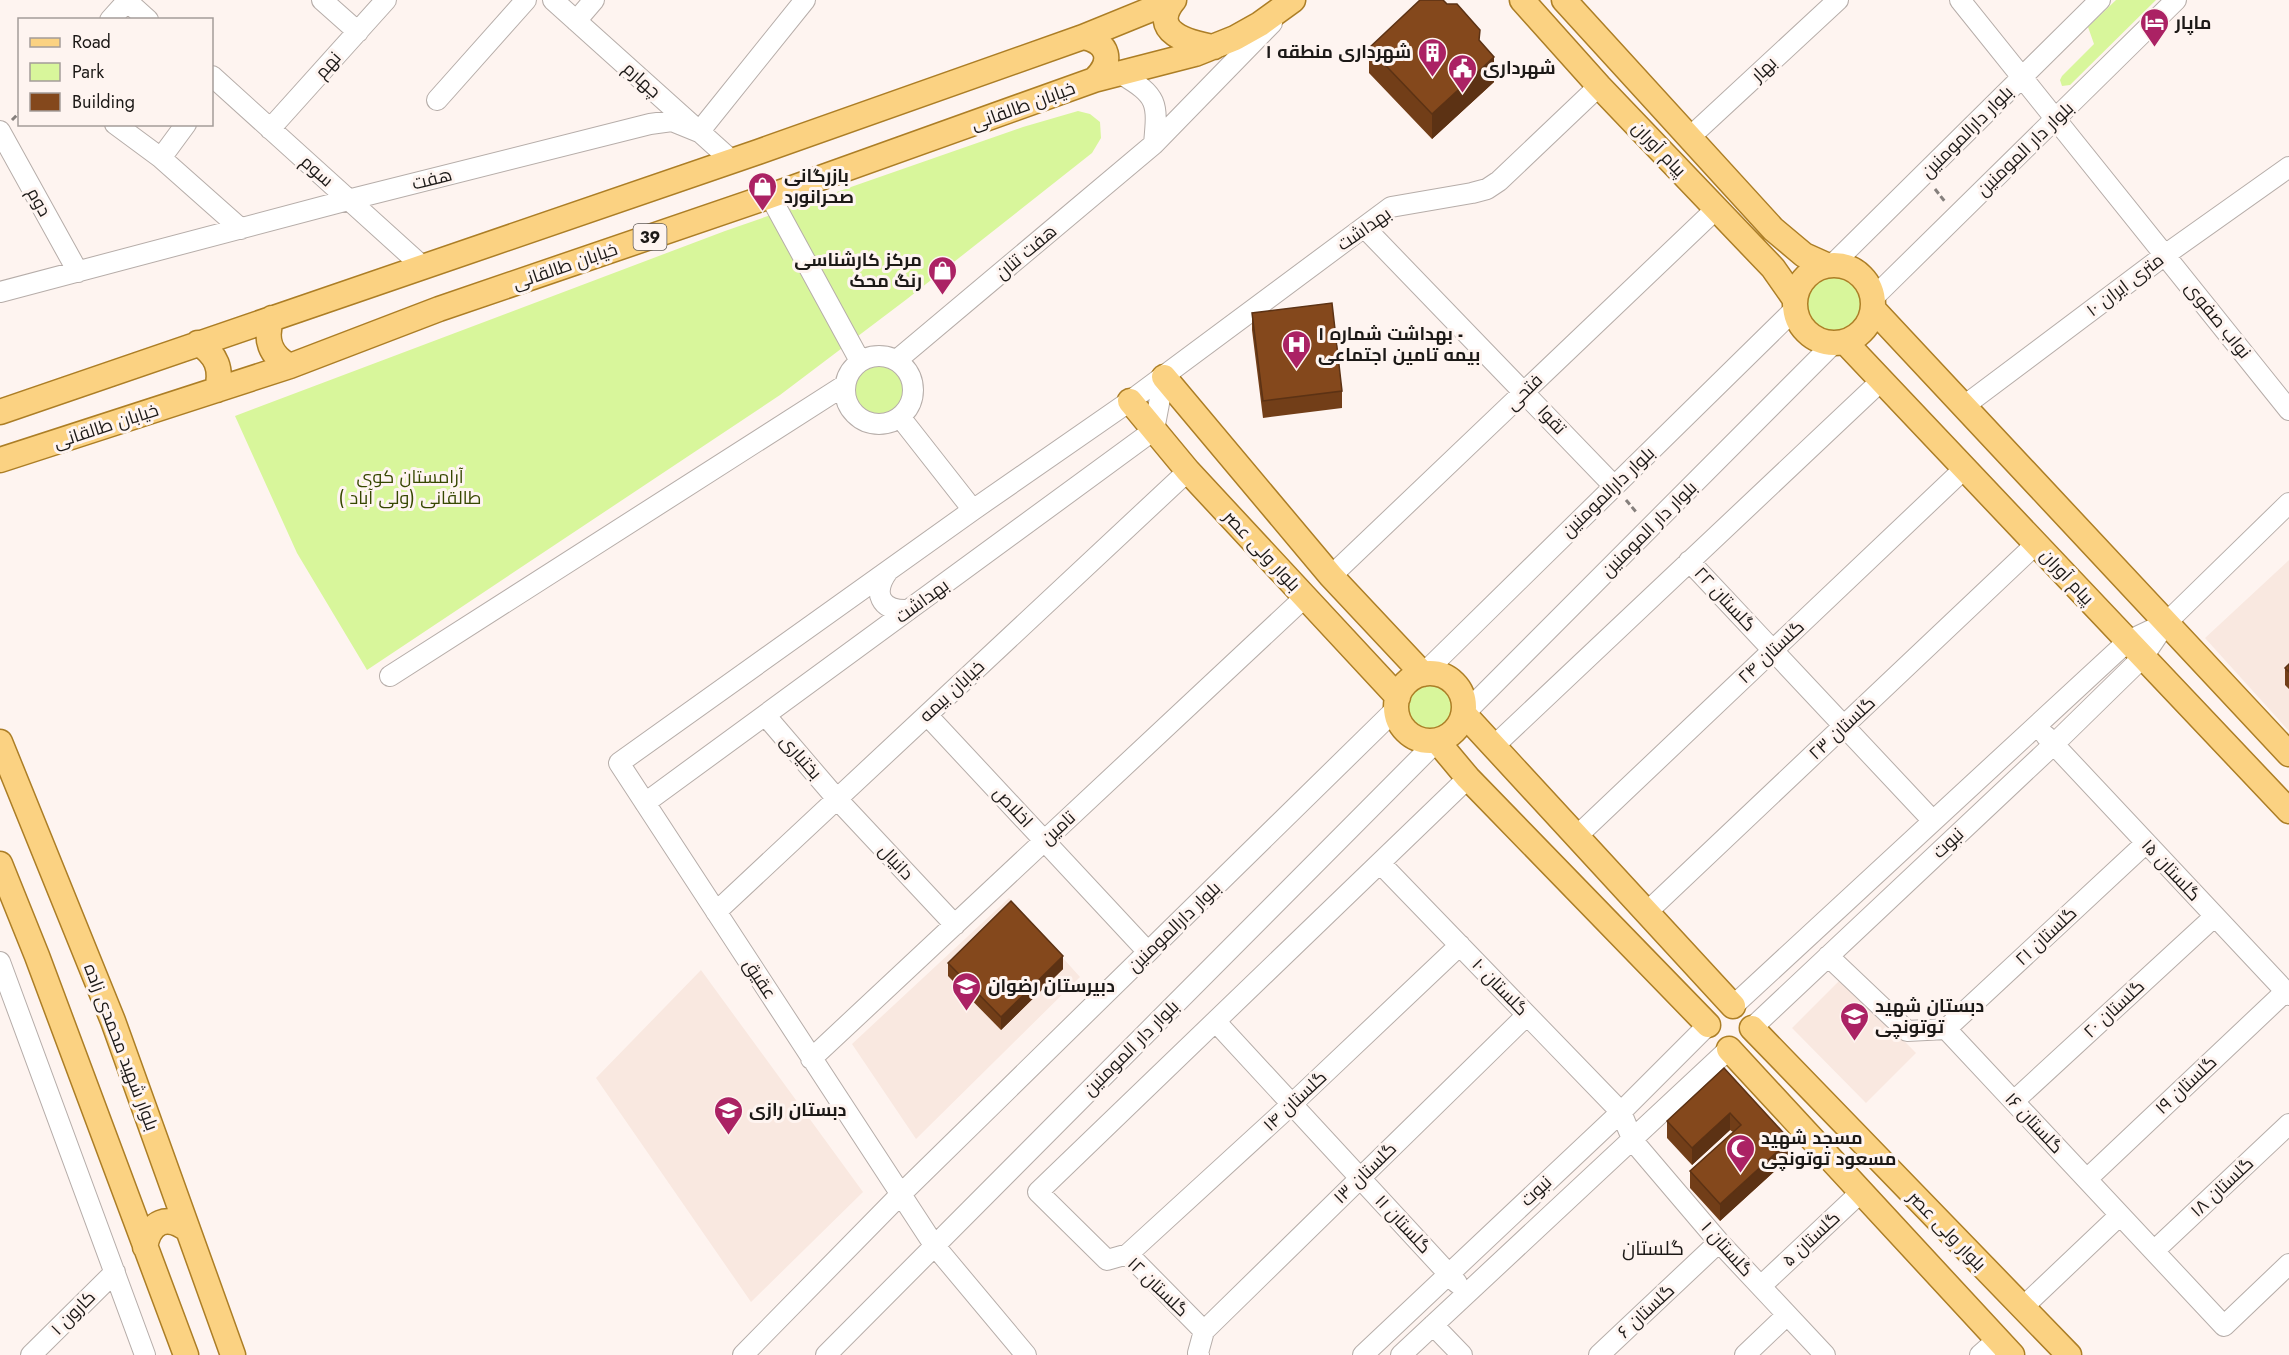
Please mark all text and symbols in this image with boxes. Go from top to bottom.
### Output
hotel icon: ماپار [2138,7,2170,49]
place label: ماپار [2174,10,2211,36]
legend [18,18,213,126]
text: Road [72,29,111,55]
building icon: شهرداری منطقه ۱ [1416,36,1448,78]
place label: شهرداری منطقه ۱ [1266,39,1411,65]
street label: نهم [309,46,347,84]
street label: بهار [1745,50,1783,88]
public building icon: شهرداری [1446,52,1478,94]
place label: شهرداری [1483,55,1556,81]
street label: چهارم [617,56,667,104]
text: Park [72,59,104,85]
street label: خیابان طالقانی [967,75,1079,137]
street label: بلوار دارالمومنین [1915,80,2019,184]
text: Building [72,89,135,115]
street label: بلوار دار المومنین [1970,96,2080,202]
street label: پیام آوران [1626,115,1692,183]
street label: سوم [295,149,339,193]
street label: هفت [409,161,455,197]
place label: بازرگانی صحرانورد [784,163,854,210]
shop icon: بازرگانی صحرانورد [747,170,779,212]
street label: دوم [20,183,58,221]
street label: بهداشت [1332,201,1396,257]
street label: هفت تنان [990,218,1062,286]
road number: 39 [634,224,666,250]
street label: خیابان طالقانی [509,236,621,296]
place label: مرکز کارشناسی رنگ محک [794,247,922,294]
street label: ۱۰ متری ایران [2081,247,2169,323]
shop icon: مرکز کارشناسی رنگ محک [927,254,959,296]
street label: نواب صفوی [2179,276,2257,364]
place label: بهداشت شماره ۱ - بیمه تامین اجتماعی [1318,321,1480,368]
hospital icon: بهداشت شماره ۱ - بیمه تامین اجتماعی [1281,328,1313,370]
street label: فتحی [1500,368,1548,416]
street label: خیابان طالقانی [50,397,162,455]
street label: تقوا [1532,400,1572,441]
street label: بلوار دارالمومنین [1555,441,1661,543]
park label: آرامستان کوی طالقانی (ولی آباد ) [339,464,481,511]
street label: بلوار دار المومنین [1595,475,1703,583]
street label: بلوار ولی عصر [1217,504,1306,597]
street label: پیام آوران [2034,543,2100,611]
street label: گلستان ۲۲ [1688,561,1762,637]
street label: بهداشت [890,573,954,629]
street label: گلستان ۲۴ [1732,614,1810,690]
street label: خیابان بیمه [914,654,990,728]
street label: گلستان ۲۳ [1803,690,1881,766]
street label: بختیاری [774,729,828,785]
street label: اخلاص [987,780,1039,834]
street label: تامین [1035,805,1081,851]
street label: نبوت [1926,822,1970,864]
street label: گلستان ۱۵ [2135,833,2207,907]
street label: دانیال [873,838,919,886]
street label: بلوار دارالمومنین [1121,876,1227,978]
street label: گلستان ۲۱ [2009,901,2083,971]
street label: گلستان ۱۰ [1466,952,1534,1022]
street label: عقیق [737,954,783,1004]
street label: بلوار شهید محمدی زاده [77,960,165,1134]
school or university icon: دبیرستان رضوان [951,970,983,1012]
place label: دبیرستان رضوان [988,973,1115,999]
street label: گلستان ۲۰ [2078,974,2150,1044]
place label: دبستان شهید توتونچی [1875,993,1984,1040]
street label: بلوار دار المومنین [1077,994,1185,1102]
school or university icon: دبستان شهید توتونچی [1838,1000,1870,1042]
street label: گلستان ۱۹ [2149,1050,2223,1120]
street label: گلستان ۱۴ [1257,1065,1333,1137]
street label: گلستان ۱۶ [1999,1087,2069,1159]
school or university icon: دبستان رازی [712,1094,744,1136]
place label: دبستان رازی [749,1097,847,1123]
place label: مسجد شهید مسعود توتونچی [1761,1125,1897,1172]
mosque icon: مسجد شهید مسعود توتونچی [1724,1132,1756,1174]
street label: گلستان ۱۳ [1328,1136,1402,1210]
street label: گلستان ۱۸ [2185,1151,2259,1223]
street label: نبوت [1514,1170,1558,1212]
street label: بلوار ولی عصر [1901,1184,1992,1277]
street label: گلستان ۱۱ [1369,1189,1437,1259]
street label: گلستان ۵ [1776,1205,1846,1273]
street label: گلستان ۱ [1695,1216,1759,1282]
district label: گلستان [1622,1234,1684,1263]
street label: گلستان ۱۲ [1122,1251,1194,1323]
street label: گلستان ۶ [1612,1278,1680,1344]
street label: کارون ۱ [45,1285,101,1341]

